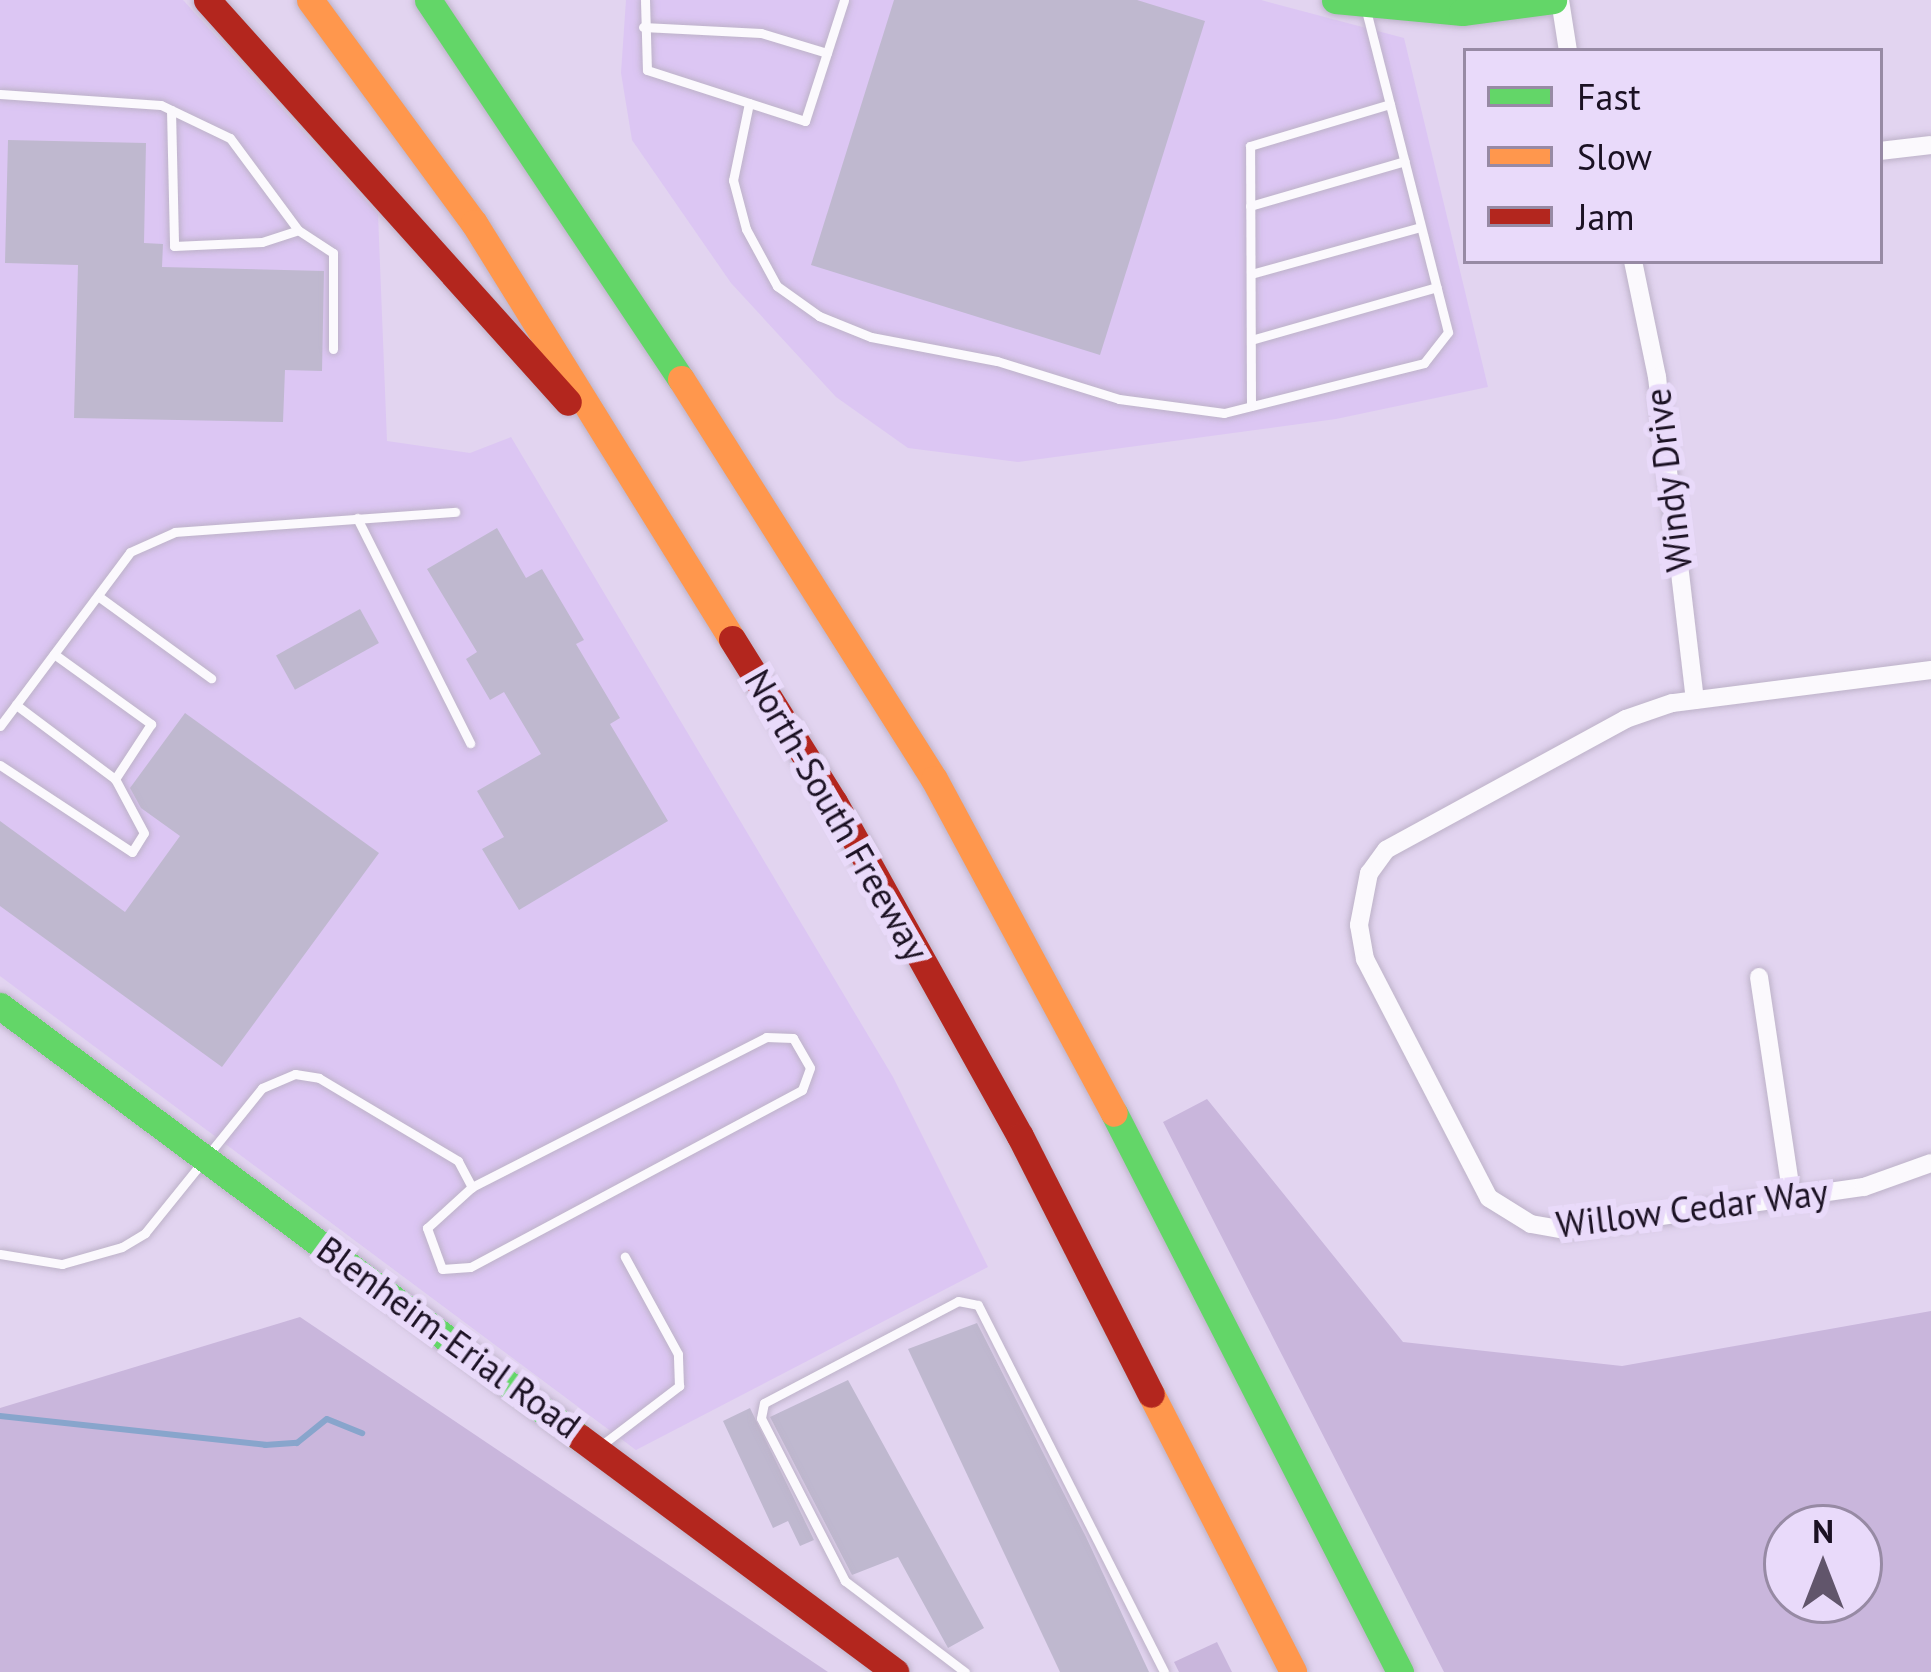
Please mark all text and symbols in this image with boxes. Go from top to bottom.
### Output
legend [1463,48,1883,264]
text: Fast [1577,73,1641,120]
text: Slow [1577,133,1652,180]
text: Jam [1577,193,1635,240]
street label: Windy Drive [1635,385,1701,575]
street label: North-South Freeway [736,662,938,968]
street label: Willow Cedar Way [1553,1170,1831,1246]
street label: Blenheim-Erial Road [309,1227,589,1447]
north arrow [1763,1504,1883,1624]
text: N [1812,1509,1834,1552]

